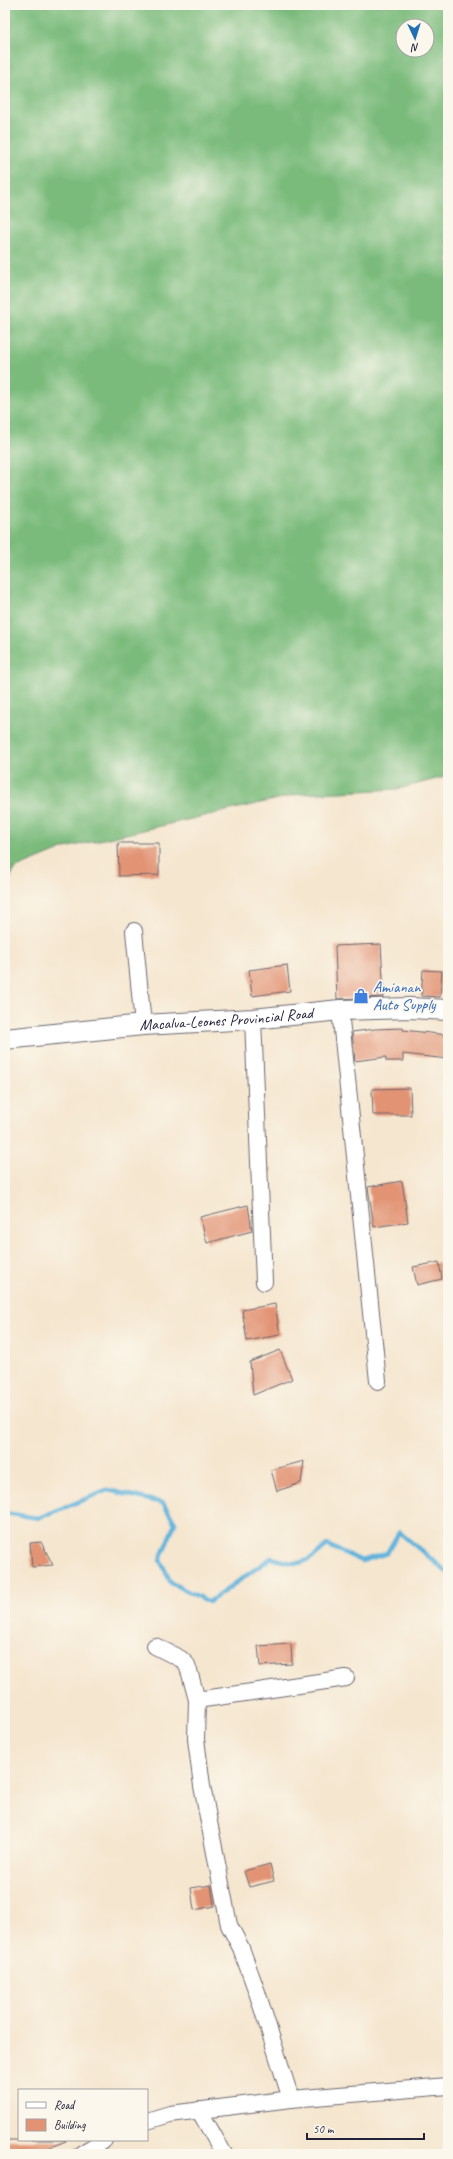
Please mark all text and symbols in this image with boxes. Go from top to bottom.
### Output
north arrow [395,18,435,58]
text: N [410,41,420,55]
place label: Amianan Auto Supply [373,977,437,1015]
shop icon: Amianan Auto Supply [352,987,370,1005]
street label: Macalva-Leones Provincial Road [139,1003,316,1035]
legend [18,2089,148,2141]
text: Road [54,2097,76,2113]
scale bar [307,2115,424,2141]
text: Building [54,2117,86,2133]
text: 50 m [313,2121,335,2137]

